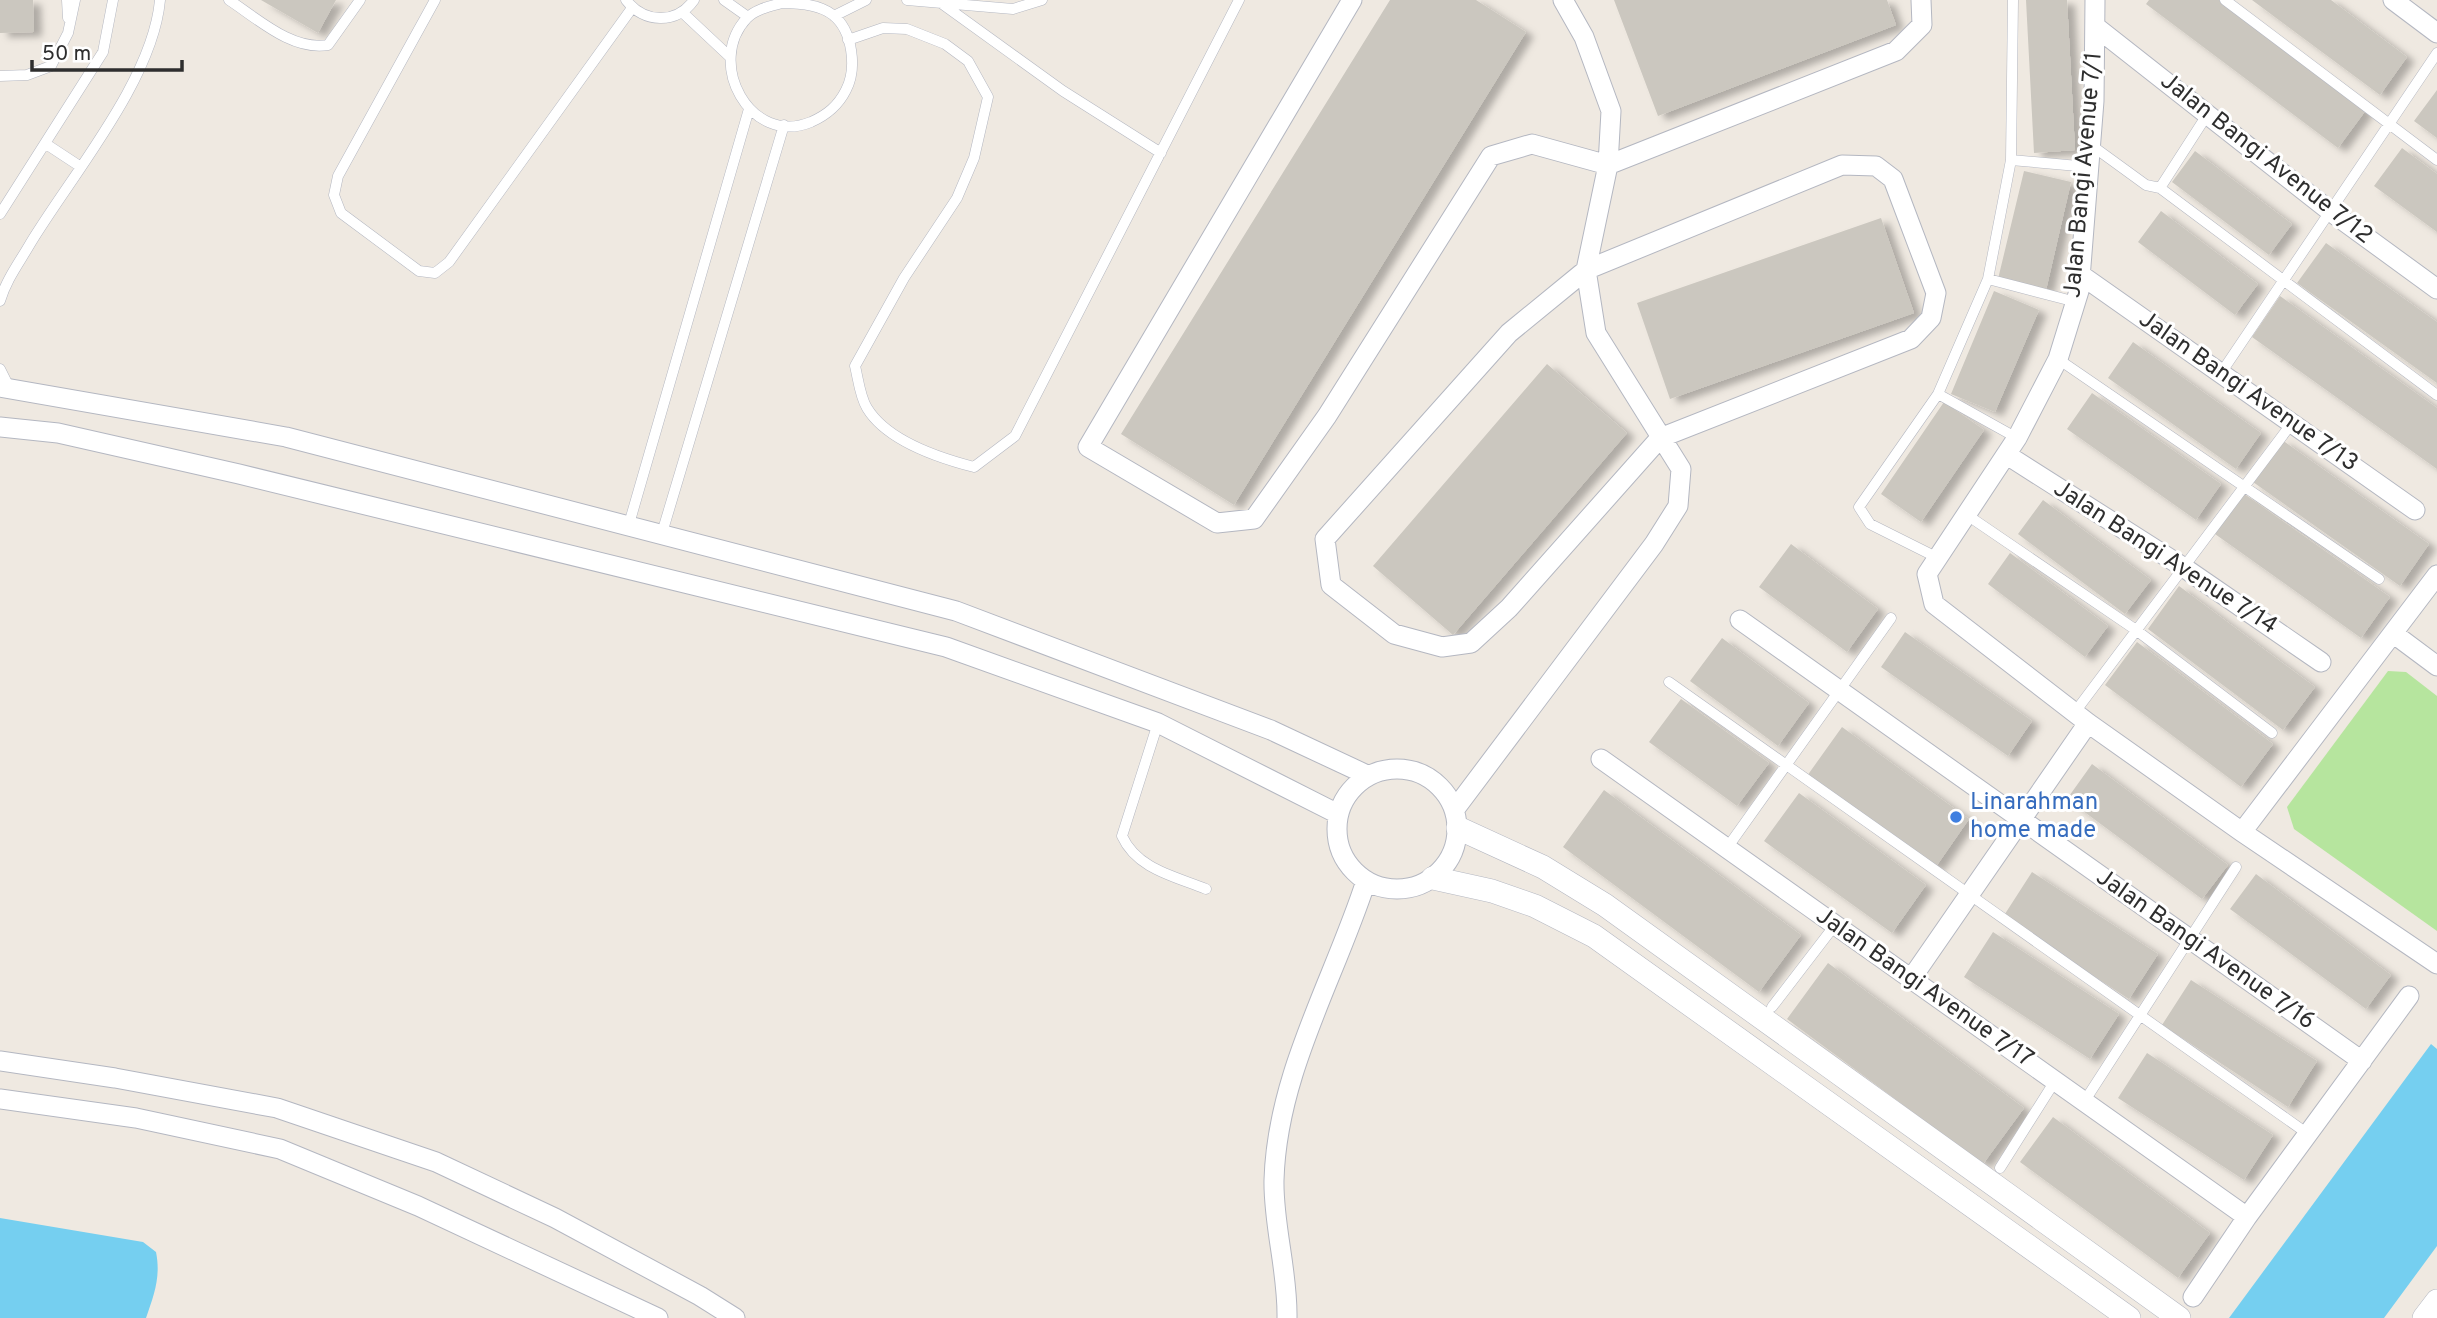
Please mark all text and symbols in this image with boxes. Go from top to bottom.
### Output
scale bar [32,28,182,72]
text: 50 m [42,41,91,68]
street label: Jalan Bangi Avenue 7/1 [2058,51,2110,299]
street label: Jalan Bangi Avenue 7/12 [2154,67,2378,251]
street label: Jalan Bangi Avenue 7/13 [2132,305,2364,479]
street label: Jalan Bangi Avenue 7/14 [2047,474,2283,642]
place label: Linarahman home made [1970,788,2098,846]
marker: Linarahman home made [1948,809,1964,825]
street label: Jalan Bangi Avenue 7/16 [2089,863,2321,1037]
street label: Jalan Bangi Avenue 7/17 [1809,901,2039,1075]

